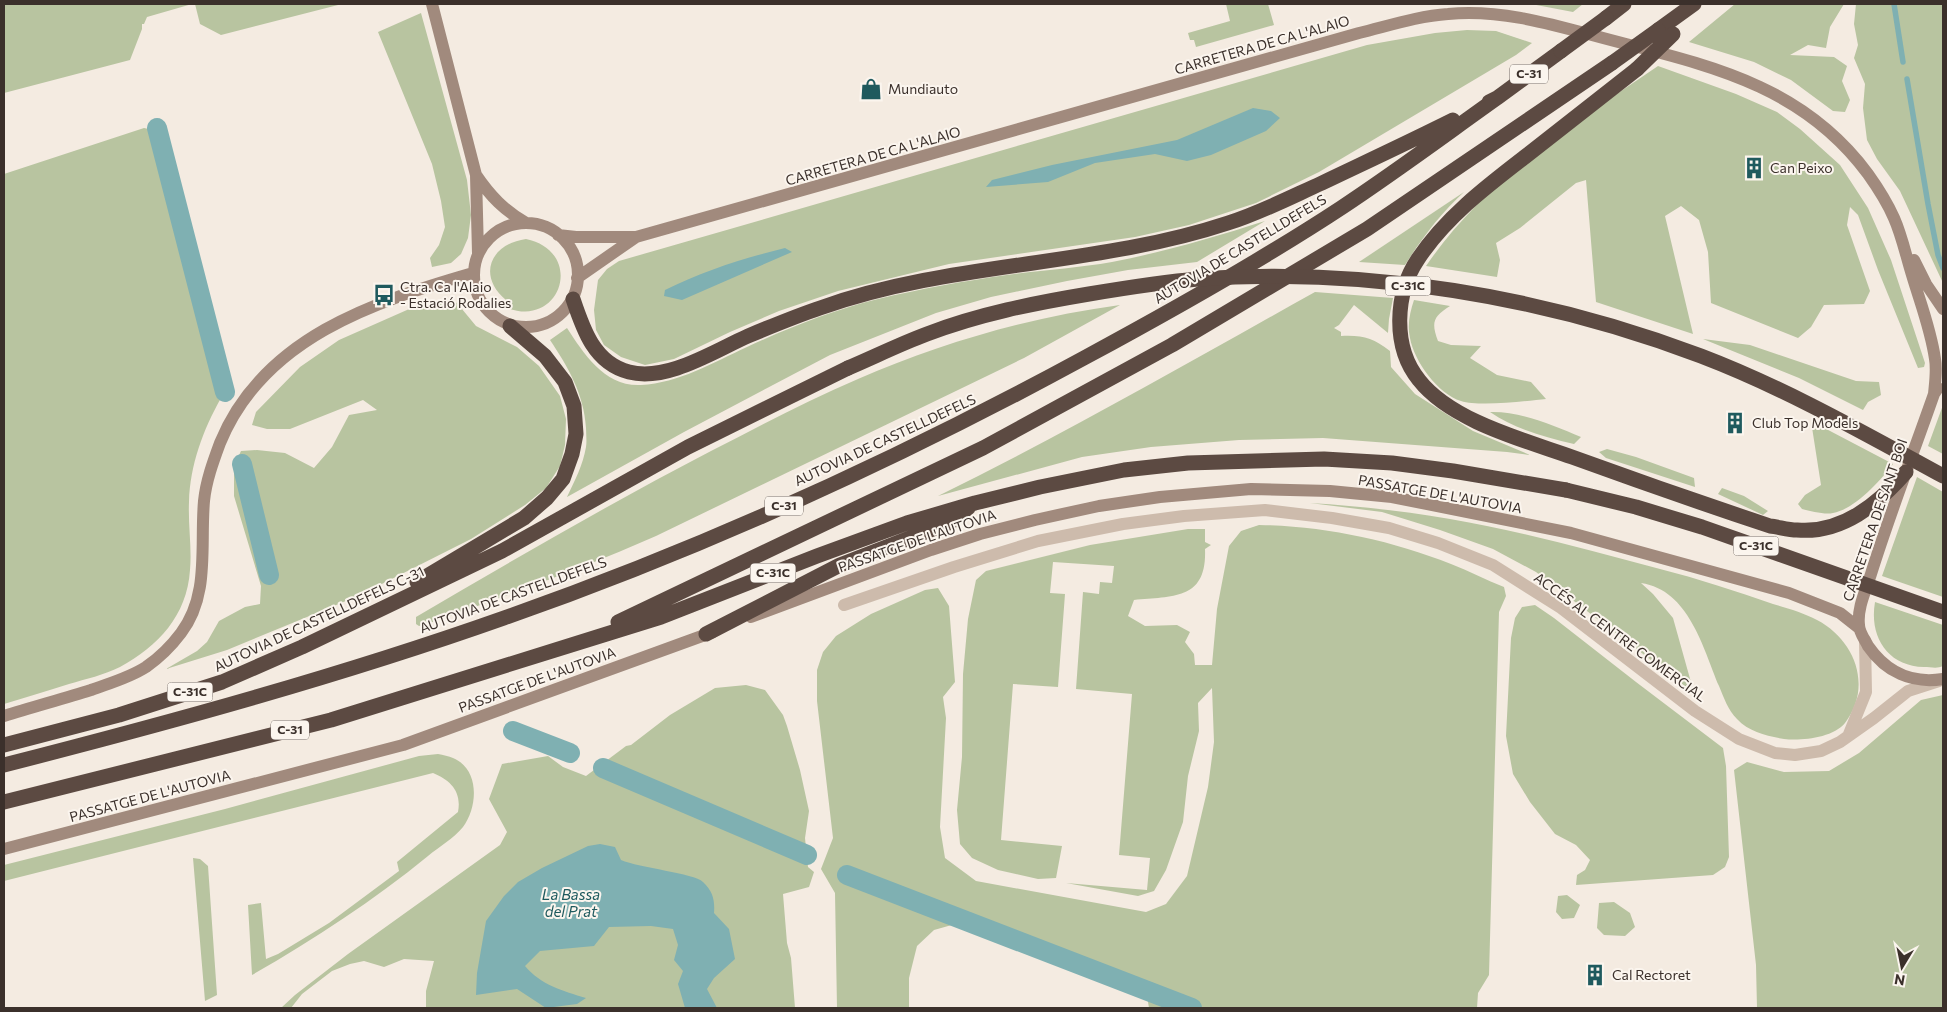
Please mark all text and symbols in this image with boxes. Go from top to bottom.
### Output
street label: CARRETERA DE CA L'ALAIO [1172,11,1351,78]
road number: C-31 [1510,64,1548,84]
shop icon: Mundiauto [858,76,884,102]
place label: Mundiauto [888,80,958,97]
street label: CARRETERA DE CA L'ALAIO [783,122,962,189]
building icon: Can Peixo [1741,155,1767,181]
place label: Can Peixo [1770,159,1833,176]
street label: AUTOVIA DE CASTELLDEFELS [1150,190,1329,307]
road number: C-31C [1386,276,1430,296]
place label: Ctra. Ca l'Alaio - Estació Rodalies [400,278,511,311]
bus stop icon: Ctra. Ca l'Alaio - Estació Rodalies [371,282,397,308]
street label: AUTOVIA DE CASTELLDEFELS [791,390,978,489]
building icon: Club Top Models [1722,410,1748,436]
place label: Club Top Models [1752,414,1858,431]
street label: CARRETERA DE SANT BOI [1839,436,1910,603]
street label: PASSATGE DE L'AUTOVIA [1357,471,1524,516]
road number: C-31 [765,496,803,516]
street label: PASSATGE DE L'AUTOVIA [836,505,998,576]
road number: C-31C [1734,536,1778,556]
street label: AUTOVIA DE CASTELLDEFELS [417,553,609,636]
street label: AUTOVIA DE CASTELLDEFELS C-31 [211,562,427,675]
road number: C-31C [750,564,796,582]
street label: ACCÉS AL CENTRE COMERCIAL [1531,568,1710,705]
street label: PASSATGE DE L'AUTOVIA [456,643,618,716]
road number: C-31C [168,682,212,702]
road number: C-31 [271,720,309,740]
street label: PASSATGE DE L'AUTOVIA [67,766,233,825]
water label: La Bassa del Prat [542,885,600,920]
north arrow [1877,942,1927,992]
building icon: Cal Rectoret [1582,962,1608,988]
place label: Cal Rectoret [1612,966,1691,983]
text: N [1893,971,1906,990]

